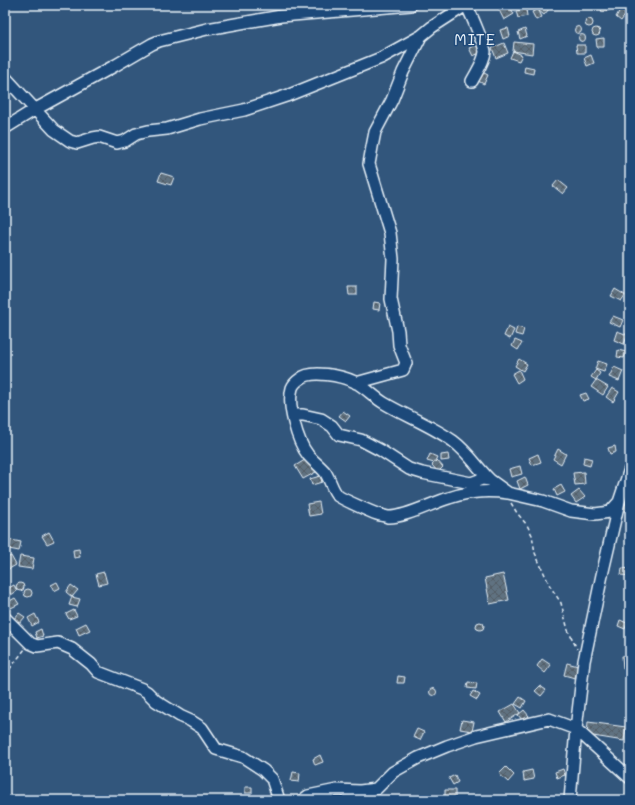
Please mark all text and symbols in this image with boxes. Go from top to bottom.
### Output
district label: MITE [454,28,496,49]

